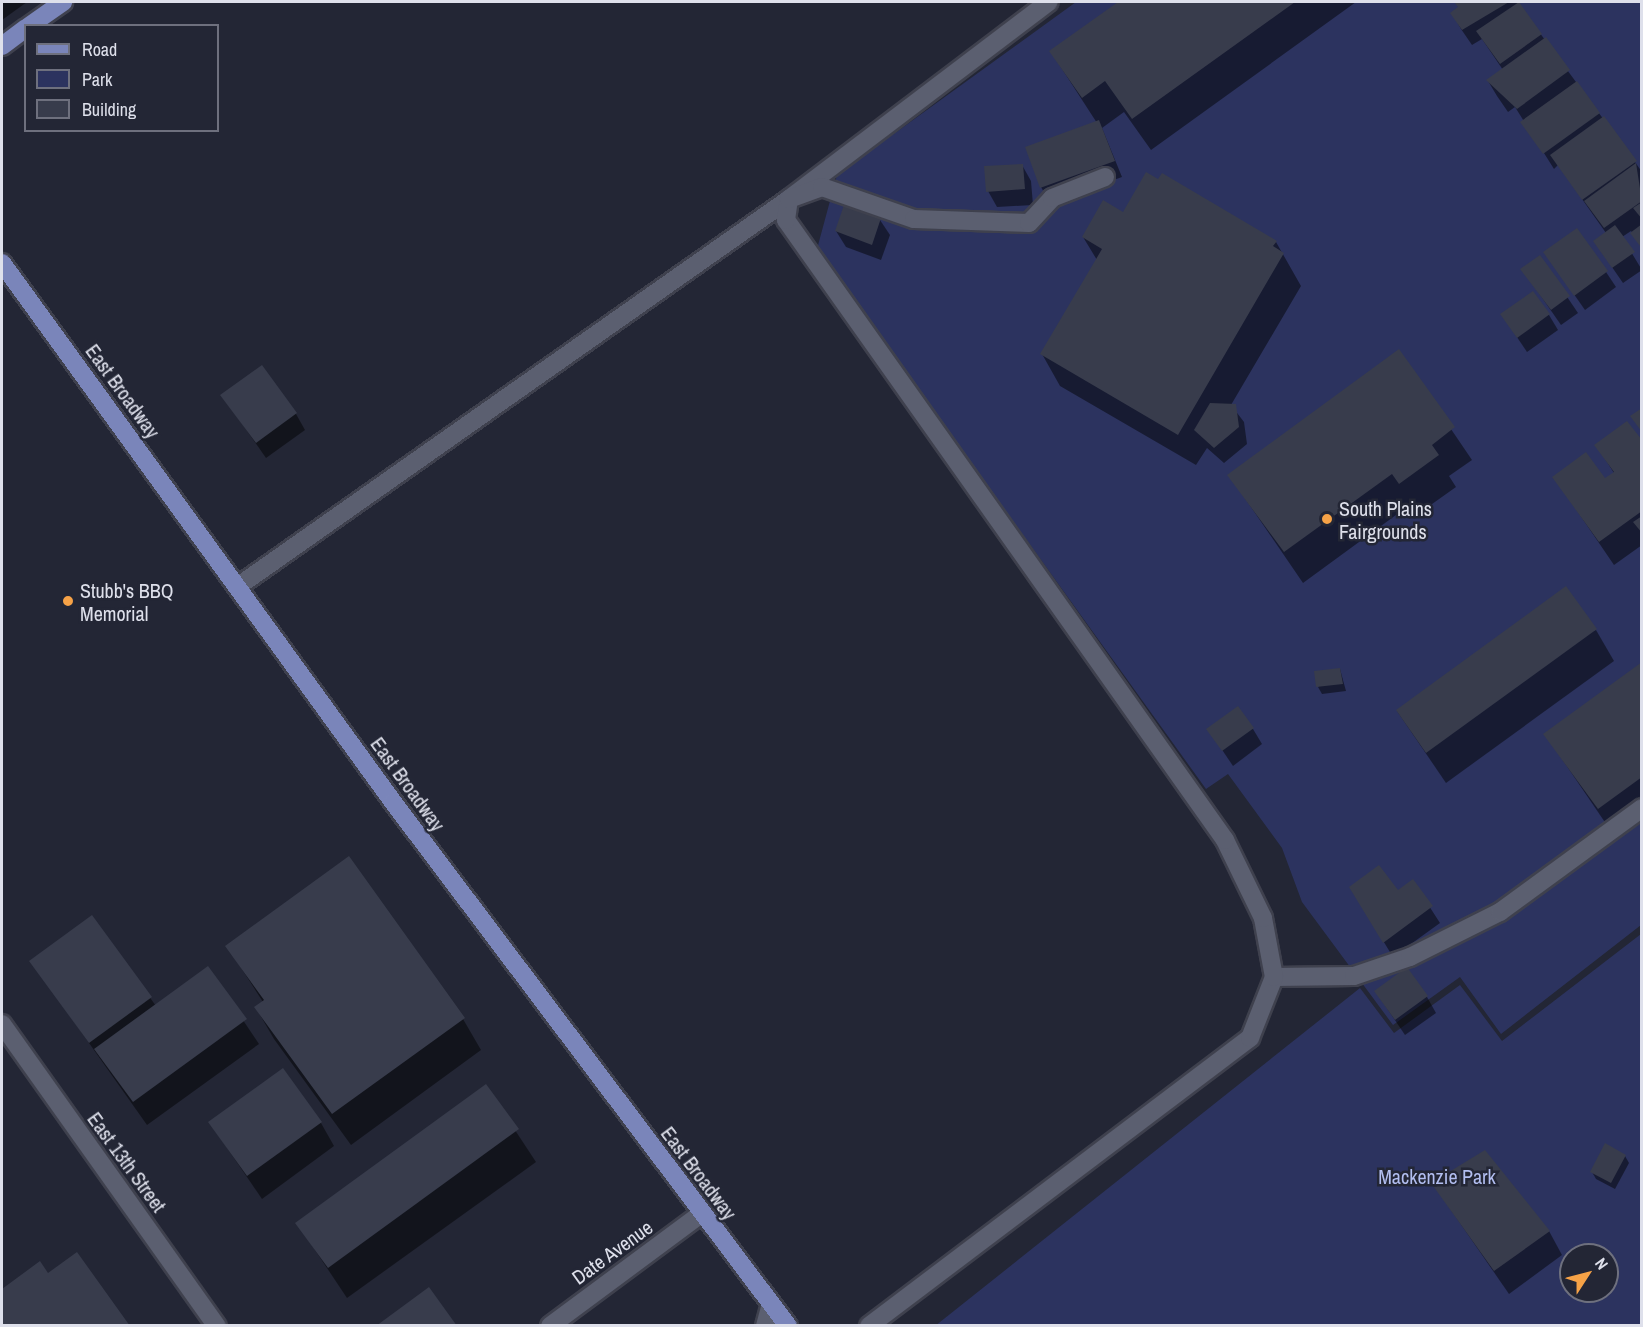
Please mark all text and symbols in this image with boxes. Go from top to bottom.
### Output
legend [24,24,219,132]
text: Road [82,37,117,62]
text: Park [82,67,112,92]
text: Building [82,97,136,122]
street label: East Broadway [81,339,165,443]
place label: South Plains Fairgrounds [1339,496,1432,543]
marker: South Plains Fairgrounds [1320,512,1334,526]
place label: Stubb's BBQ Memorial [80,578,173,625]
marker: Stubb's BBQ Memorial [61,594,75,608]
street label: East Broadway [366,732,450,836]
street label: East 13th Street [83,1107,171,1217]
street label: East Broadway [656,1122,742,1224]
park label: Mackenzie Park [1378,1164,1496,1188]
street label: Date Avenue [567,1215,657,1289]
north arrow [1559,1243,1619,1303]
text: N [1590,1253,1614,1274]

